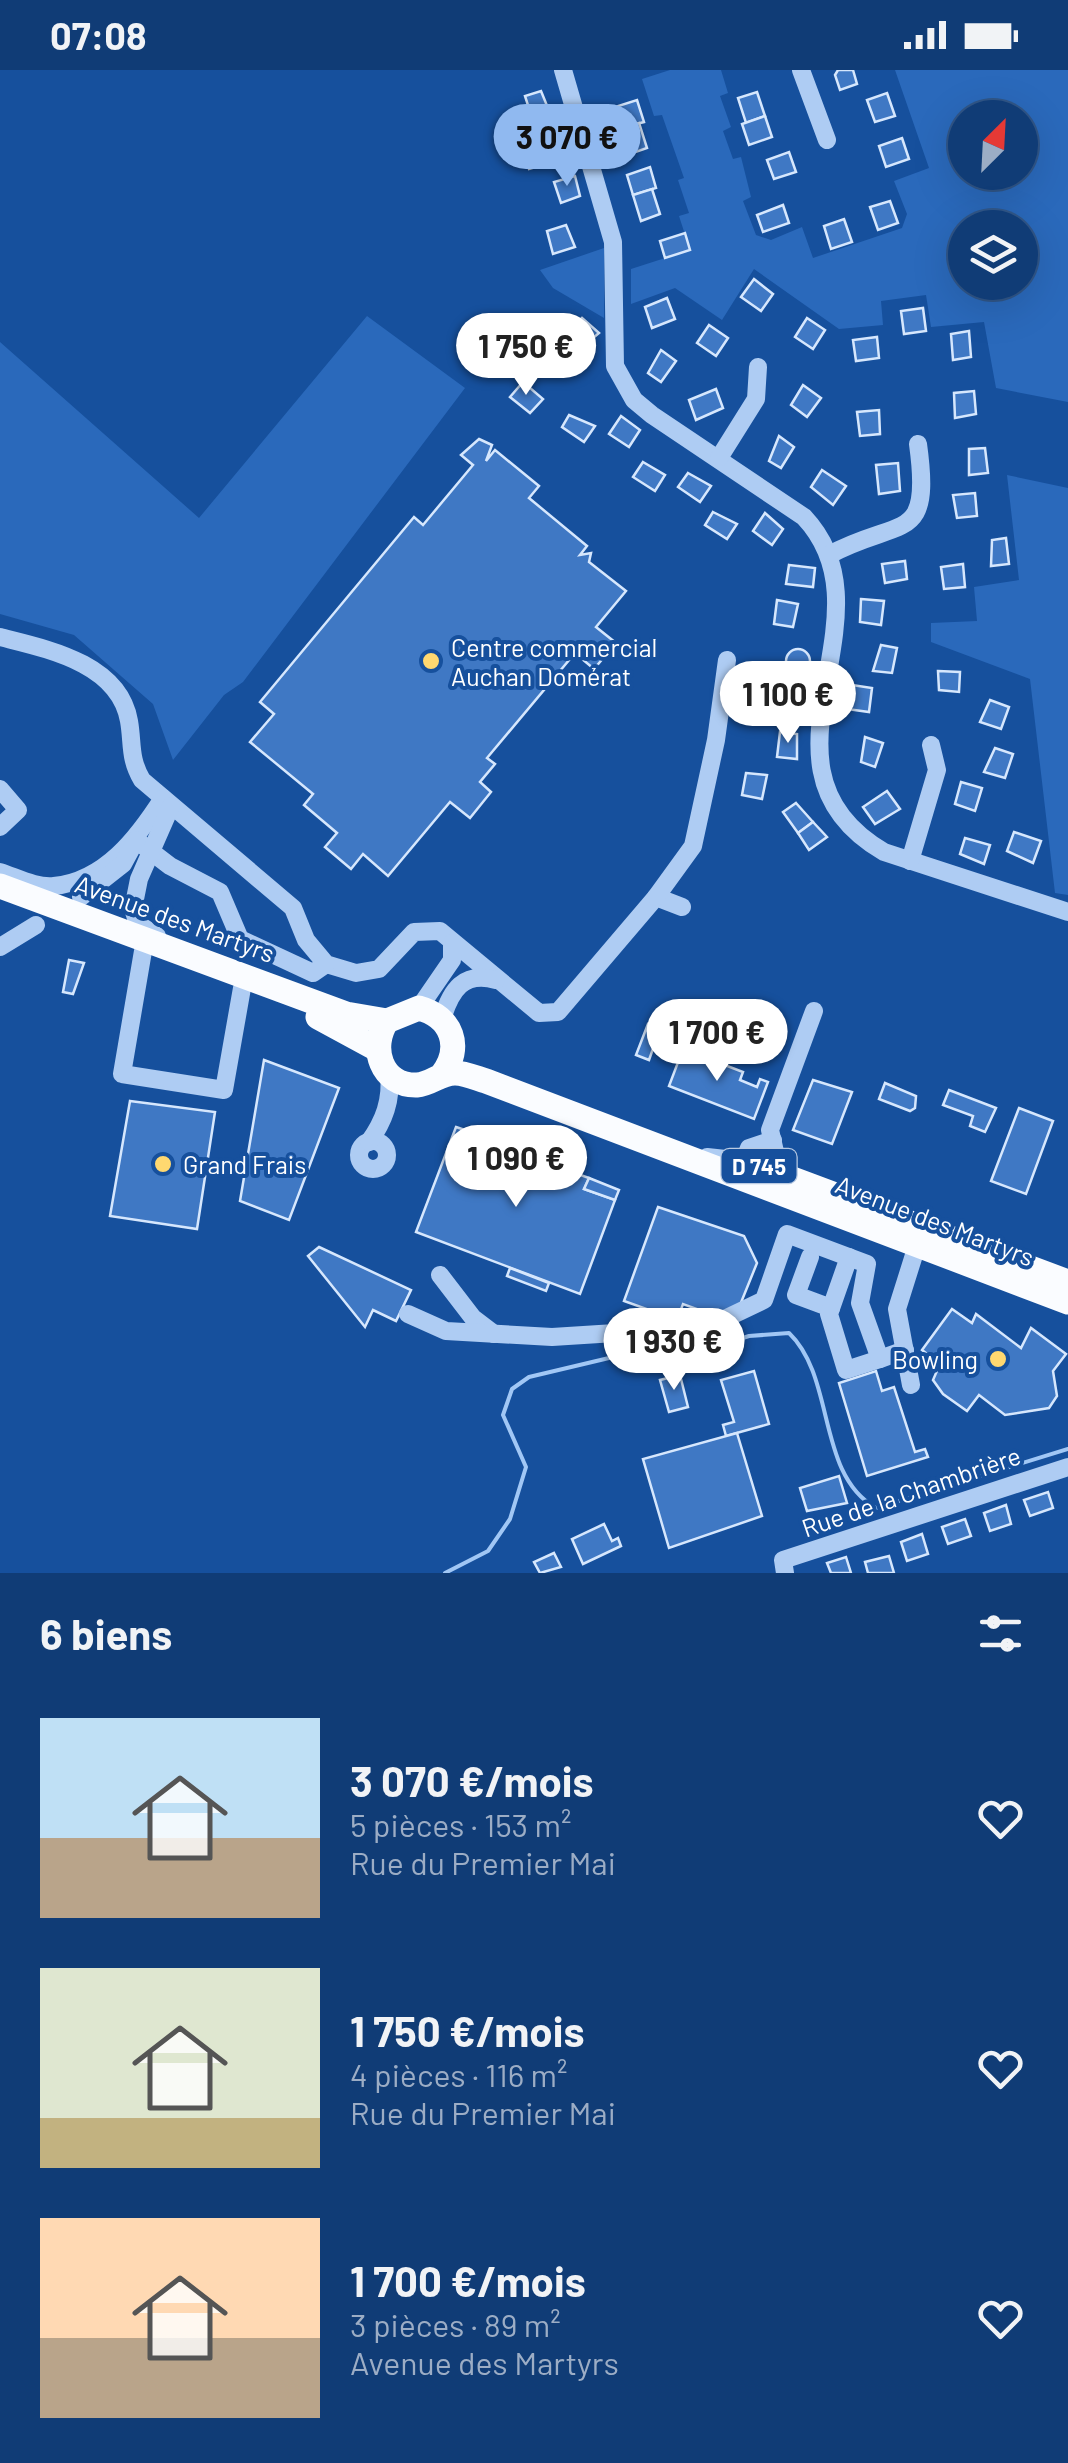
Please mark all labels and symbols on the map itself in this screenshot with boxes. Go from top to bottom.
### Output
north arrow [948,100,1038,190]
pin: 3 070 € [475,104,659,189]
pin: 1 750 € [434,313,618,398]
place label: Centre commercial Auchan Domérat [451,632,657,691]
marker: Centre commercial Auchan Domérat [420,650,442,672]
pin: 1 100 € [696,661,880,746]
street label: Avenue des Martyrs [71,868,279,968]
pin: 1 700 € [625,999,809,1084]
pin: 1 090 € [424,1125,608,1210]
place label: Grand Frais [183,1149,306,1179]
road number: D 745 [722,1149,796,1183]
marker: Grand Frais [152,1153,174,1175]
street label: Avenue des Martyrs [832,1168,1038,1272]
pin: 1 930 € [582,1308,766,1393]
place label: Bowling [892,1344,978,1374]
marker: Bowling [987,1348,1009,1370]
street label: Rue de la Chambrière [798,1439,1024,1543]

